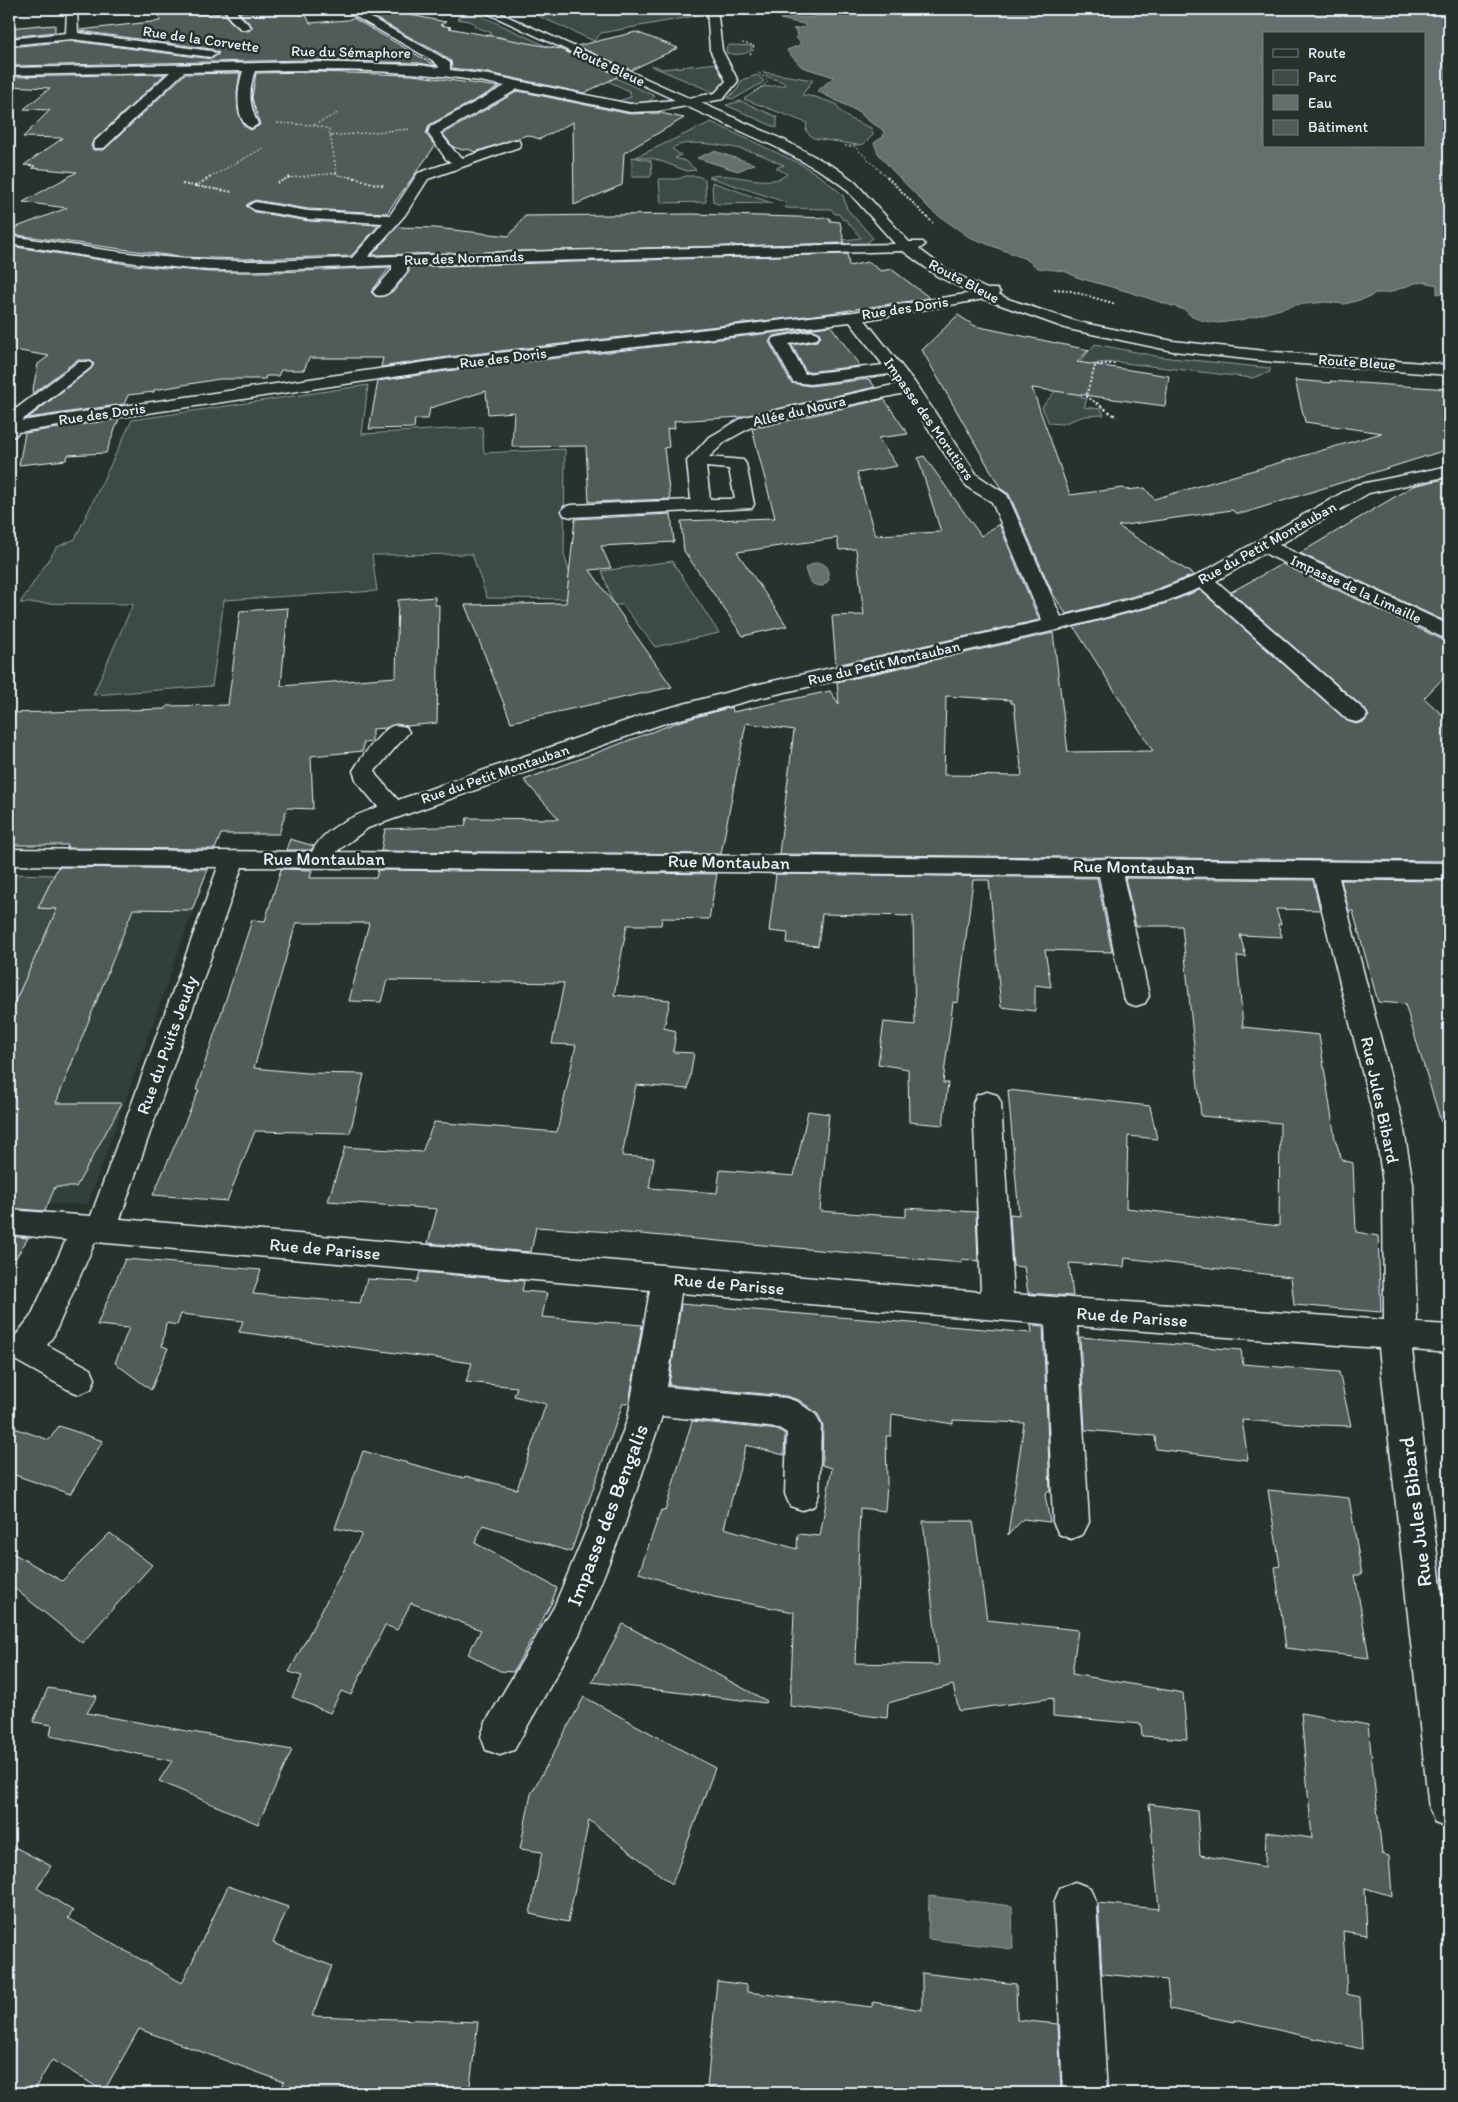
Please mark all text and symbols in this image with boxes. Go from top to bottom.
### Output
street label: Rue de la Corvette [142,22,260,56]
legend [1263,32,1426,148]
street label: Route Bleue [570,41,648,91]
street label: Rue du Sémaphore [291,42,411,62]
text: Route [1308,44,1346,62]
text: Parc [1308,68,1337,86]
text: Eau [1308,94,1332,112]
text: Bâtiment [1308,118,1369,136]
street label: Rue des Normands [404,247,525,269]
street label: Route Bleue [926,255,1002,307]
street label: Rue des Doris [860,292,950,324]
street label: Rue des Doris [458,344,548,372]
street label: Route Bleue [1318,350,1396,374]
street label: Impasse des Morutiers [880,354,978,484]
street label: Allée du Noura [751,391,848,430]
street label: Rue des Doris [57,399,147,429]
street label: Rue du Petit Montauban [1195,497,1340,589]
street label: Impasse de la Limaille [1288,551,1424,627]
street label: Rue du Petit Montauban [806,637,962,689]
street label: Rue du Petit Montauban [419,740,572,808]
street label: Rue Montauban [263,848,385,870]
street label: Rue Montauban [668,850,790,874]
street label: Rue Montauban [1073,855,1195,879]
street label: Rue du Puits Jeudy [132,972,203,1118]
street label: Rue Jules Bibard [1356,1034,1404,1166]
street label: Rue de Parisse [269,1233,381,1265]
street label: Rue de Parisse [673,1268,785,1300]
street label: Rue de Parisse [1076,1302,1188,1332]
street label: Impasse des Bengalis [561,1420,653,1610]
street label: Rue Jules Bibard [1393,1436,1437,1588]

